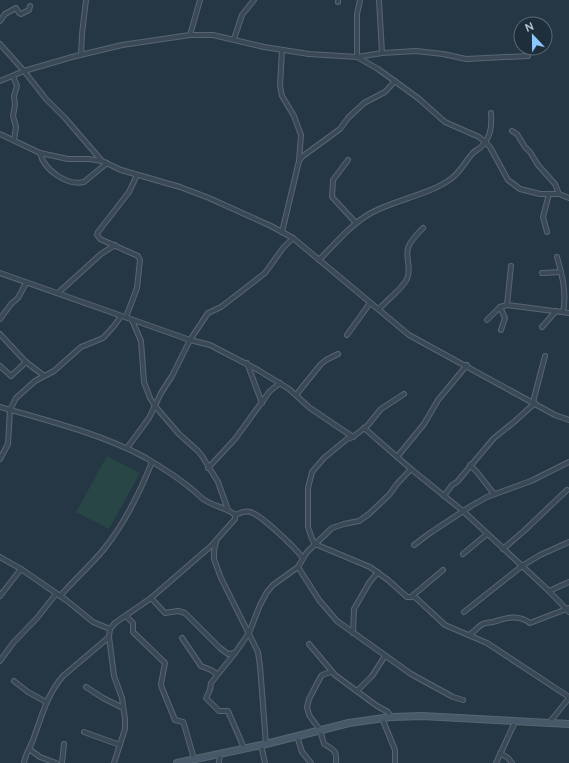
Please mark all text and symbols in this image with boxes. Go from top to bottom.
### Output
north arrow [513,16,553,56]
text: N [523,19,536,35]

